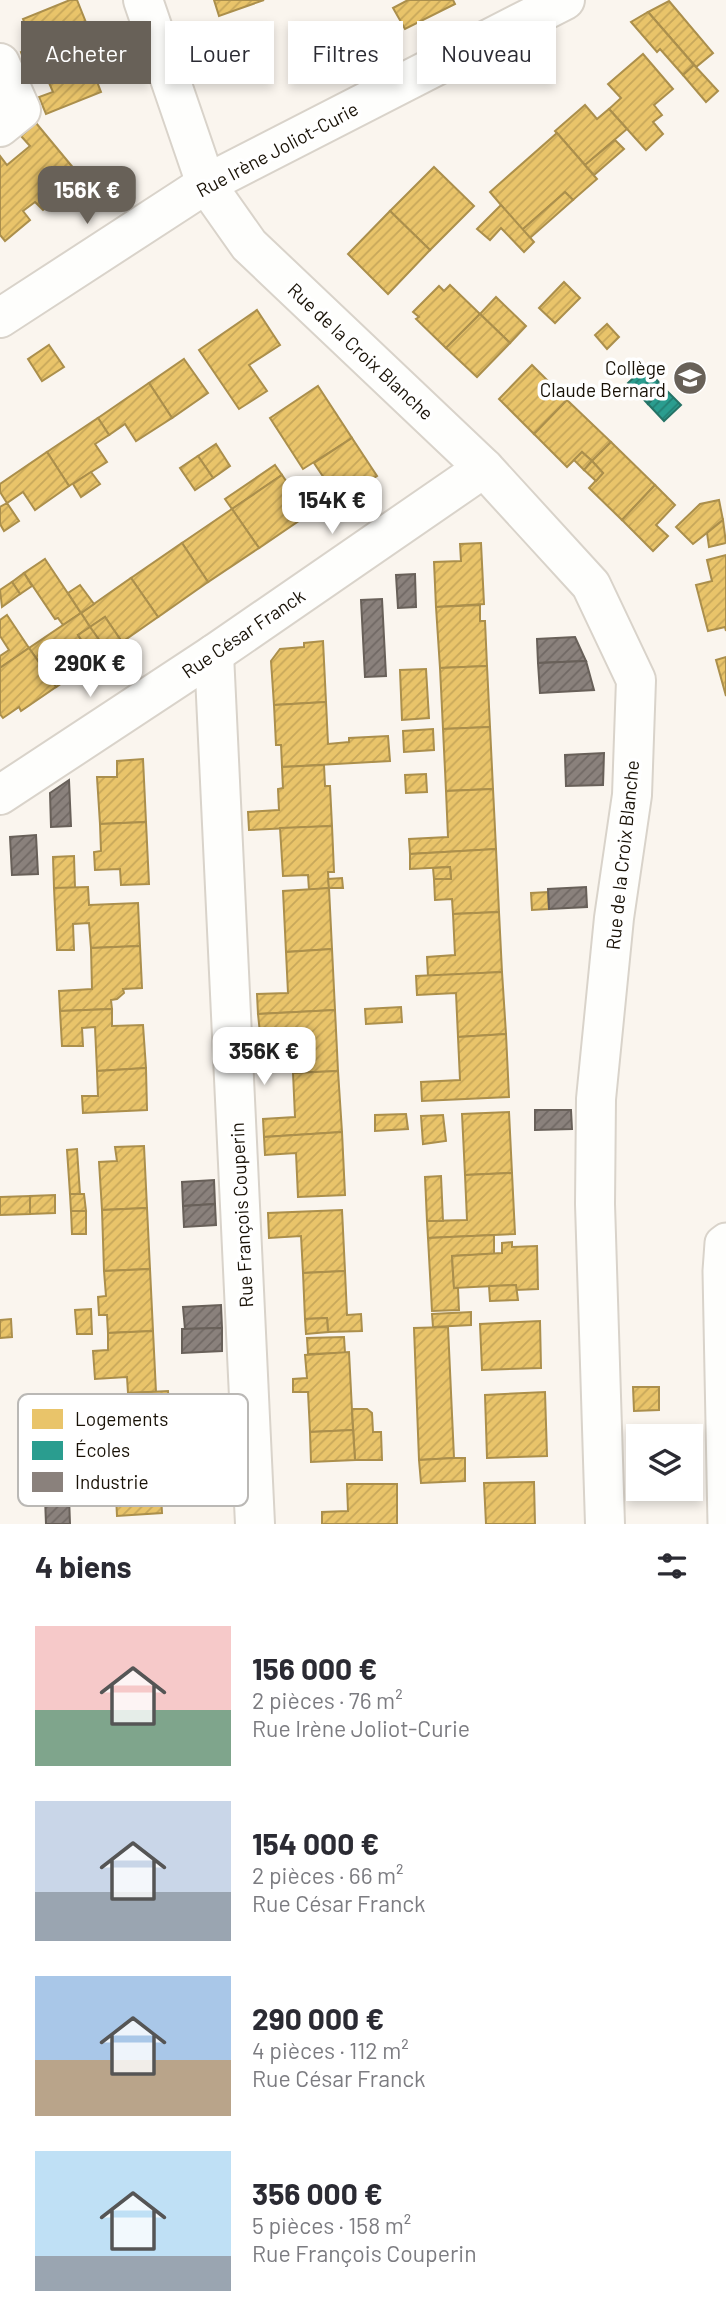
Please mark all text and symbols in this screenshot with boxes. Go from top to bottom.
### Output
chip: Acheter [21,21,151,84]
chip: Louer [165,21,274,84]
chip: Filtres [288,21,403,84]
chip: Nouveau [417,21,556,84]
street label: Rue Irène Joliot-Curie [192,97,362,201]
pin: 156K € [30,166,144,226]
text: 156K € [54,175,120,203]
street label: Rue de la Croix Blanche [283,278,439,424]
place label: Collège Claude Bernard [540,356,666,401]
school or university icon: Collège Claude Bernard [671,359,709,397]
pin: 154K € [275,476,389,536]
text: 154K € [298,485,366,513]
street label: Rue César Franck [177,583,309,683]
pin: 290K € [33,640,147,699]
text: 290K € [54,648,126,676]
street label: Rue de la Croix Blanche [601,759,643,951]
pin: 356K € [207,1028,321,1087]
text: 356K € [229,1036,299,1064]
street label: Rue François Couperin [225,1122,257,1308]
legend [18,1394,248,1506]
text: Logements [75,1407,168,1430]
map controls [626,1424,703,1501]
button: layers [626,1424,703,1501]
text: Écoles [75,1438,130,1461]
text: Industrie [75,1470,149,1493]
icon: filters [653,1547,691,1585]
text: 4 biens [35,1548,132,1584]
text: 156 000 € [252,1650,377,1686]
icon: home [91,1654,175,1738]
text: 2 pièces · 76 m² [252,1686,403,1714]
text: Rue Irène Joliot-Curie [252,1714,470,1742]
text: 154 000 € [252,1825,379,1861]
icon: home [91,1829,175,1913]
text: 2 pièces · 66 m² [252,1861,404,1889]
text: Rue César Franck [252,1889,426,1917]
text: 290 000 € [252,2000,384,2036]
icon: home [91,2004,175,2088]
text: 4 pièces · 112 m² [252,2036,409,2064]
text: Rue César Franck [252,2064,426,2092]
text: 356 000 € [252,2175,383,2211]
icon: home [91,2179,175,2263]
text: 5 pièces · 158 m² [252,2211,411,2239]
text: Rue François Couperin [252,2239,477,2267]

